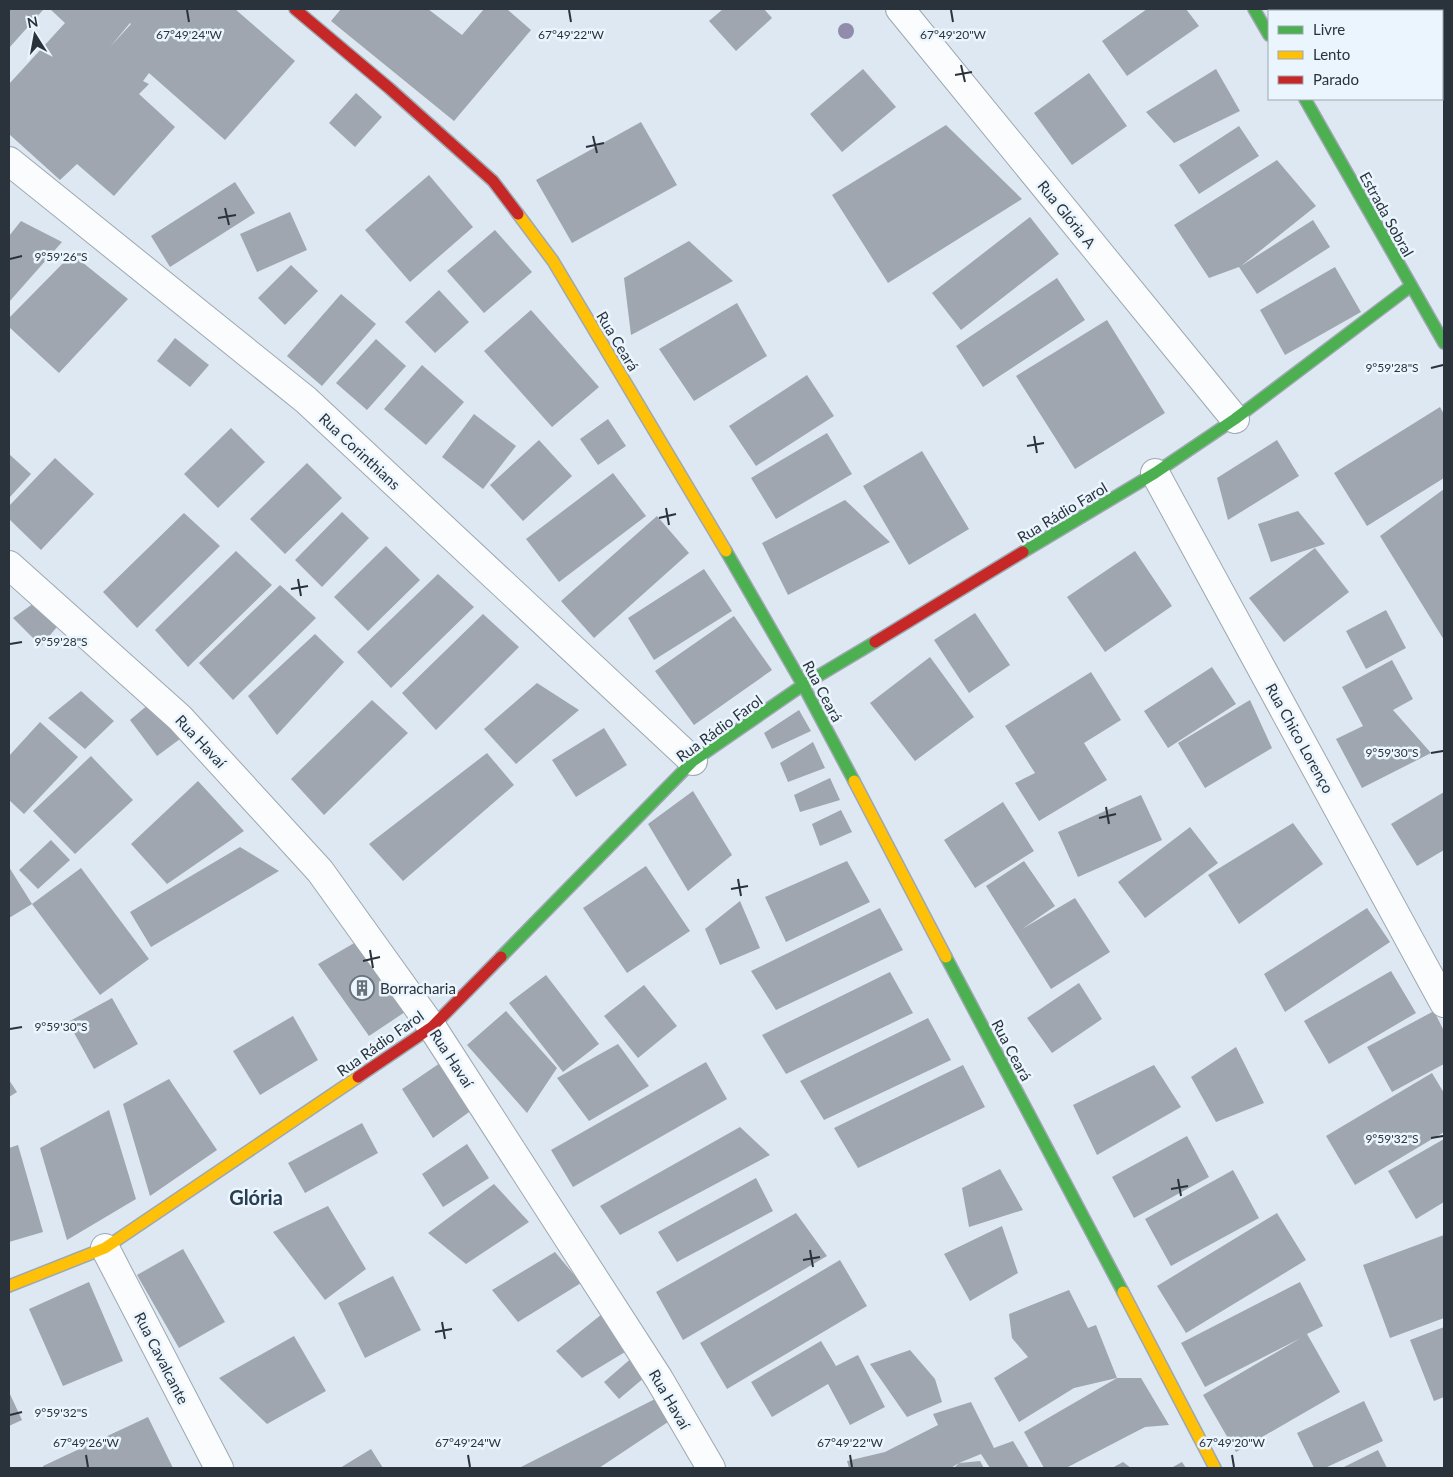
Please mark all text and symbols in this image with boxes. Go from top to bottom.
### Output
north arrow [10,10,60,60]
legend [1268,10,1443,100]
text: N [26,12,39,31]
text: Livre [1313,20,1345,38]
text: 67°49'24"W [156,27,223,42]
text: 67°49'22"W [538,27,605,42]
text: 67°49'20"W [920,27,987,42]
text: Lento [1313,45,1350,63]
text: Parado [1313,70,1359,88]
street label: Estrada Sobral [1356,168,1418,260]
street label: Rua Glória A [1034,177,1100,252]
text: 9°59'26"S [34,249,88,264]
street label: Rua Ceará [593,308,643,374]
text: 9°59'28"S [1365,360,1419,375]
street label: Rua Corinthians [316,409,404,493]
street label: Rua Rádio Farol [1014,478,1110,546]
text: 9°59'28"S [34,634,88,649]
street label: Rua Ceará [799,657,847,725]
street label: Rua Chico Lorenço [1262,680,1338,796]
street label: Rua Rádio Farol [672,691,766,765]
street label: Rua Havaí [172,711,231,772]
text: 9°59'30"S [1365,745,1419,760]
building icon: Borracharia [349,975,375,1001]
place label: Borracharia [380,979,456,997]
street label: Rua Rádio Farol [333,1006,427,1080]
street label: Rua Ceará [988,1016,1036,1084]
text: 9°59'30"S [34,1019,88,1034]
street label: Rua Havaí [427,1025,478,1092]
text: 9°59'32"S [1365,1131,1419,1146]
district label: Glória [229,1185,283,1209]
street label: Rua Cavalcante [131,1309,193,1407]
street label: Rua Havaí [646,1366,695,1433]
text: 9°59'32"S [34,1405,88,1420]
text: 67°49'26"W [53,1435,120,1450]
text: 67°49'24"W [435,1435,502,1450]
text: 67°49'22"W [817,1435,884,1450]
text: 67°49'20"W [1199,1435,1266,1450]

